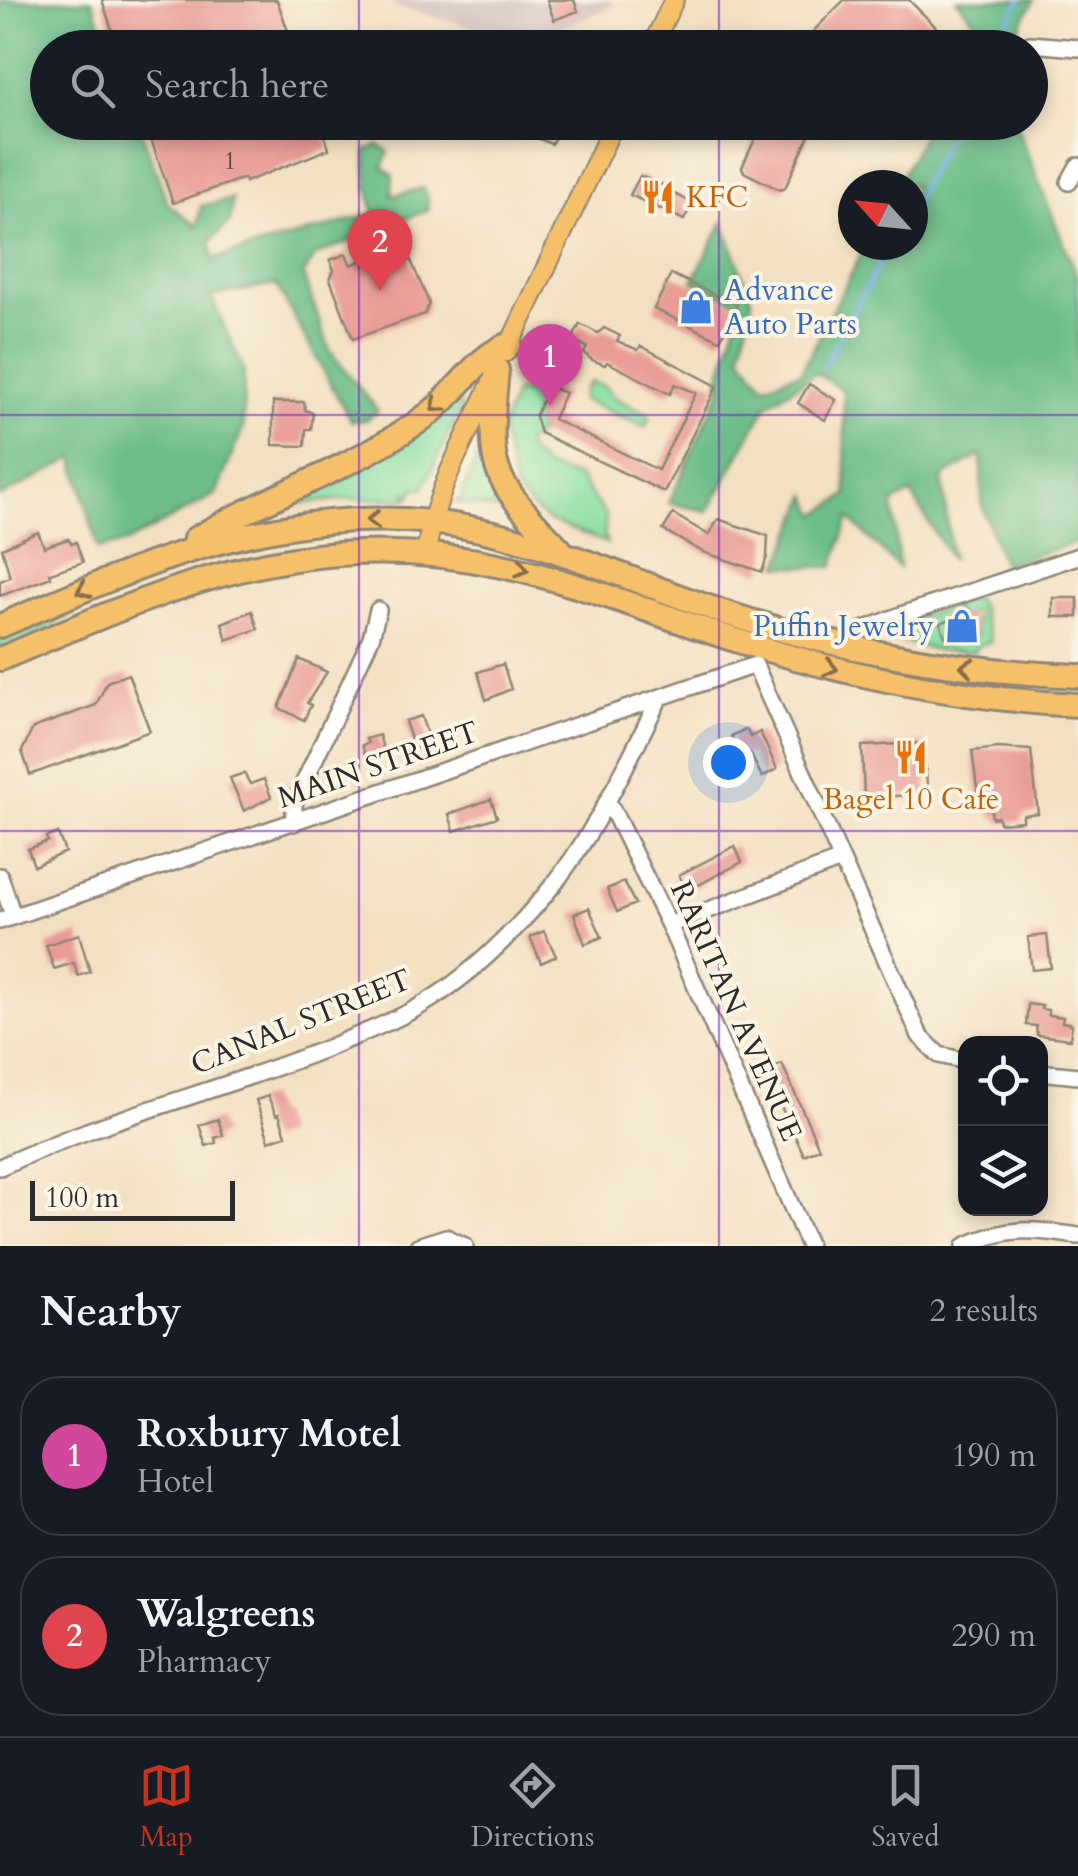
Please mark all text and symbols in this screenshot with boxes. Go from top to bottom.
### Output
search box [30,30,1048,140]
icon: search [65,58,120,113]
text: Search here [145,59,329,111]
house number: 1 [224,144,236,178]
north arrow [838,170,928,260]
place label: KFC [686,177,748,218]
restaurant icon: KFC [639,178,677,216]
pin: 2 [348,208,412,291]
place label: Advance Auto Parts [724,270,857,345]
shop icon: Advance Auto Parts [677,288,715,326]
pin: 1 [518,324,582,406]
one-way arrow [431,394,449,412]
one-way arrow [365,509,381,530]
one-way arrow [513,557,530,578]
one-way arrow [75,578,93,598]
place label: Puffin Jewelry [753,606,934,647]
shop icon: Puffin Jewelry [943,607,981,645]
one-way arrow [822,656,839,677]
one-way arrow [958,658,975,679]
street label: MAIN STREET [272,711,484,819]
your location [703,737,754,788]
restaurant icon: Bagel 10 Cafe [892,738,930,776]
place label: Bagel 10 Cafe [823,779,999,820]
street label: RARITAN AVENUE [660,874,812,1148]
street label: CANAL STREET [185,959,417,1085]
map controls [958,1036,1048,1216]
button: locate [958,1036,1048,1126]
button: layers [958,1126,1048,1216]
scale bar [30,1176,235,1220]
text: 100 m [45,1179,119,1217]
text: Nearby [40,1283,182,1340]
text: 2 results [930,1289,1038,1333]
text: Roxbury Motel [137,1408,401,1460]
text: 1 [66,1434,83,1478]
text: 190 m [951,1434,1036,1478]
text: Hotel [137,1460,214,1504]
text: Walgreens [137,1588,316,1640]
text: 2 [66,1614,83,1658]
text: 290 m [951,1614,1036,1658]
text: Pharmacy [137,1640,271,1684]
tab: Map [139,1758,194,1856]
tab: Directions [471,1758,594,1856]
tab: Saved [871,1758,939,1856]

